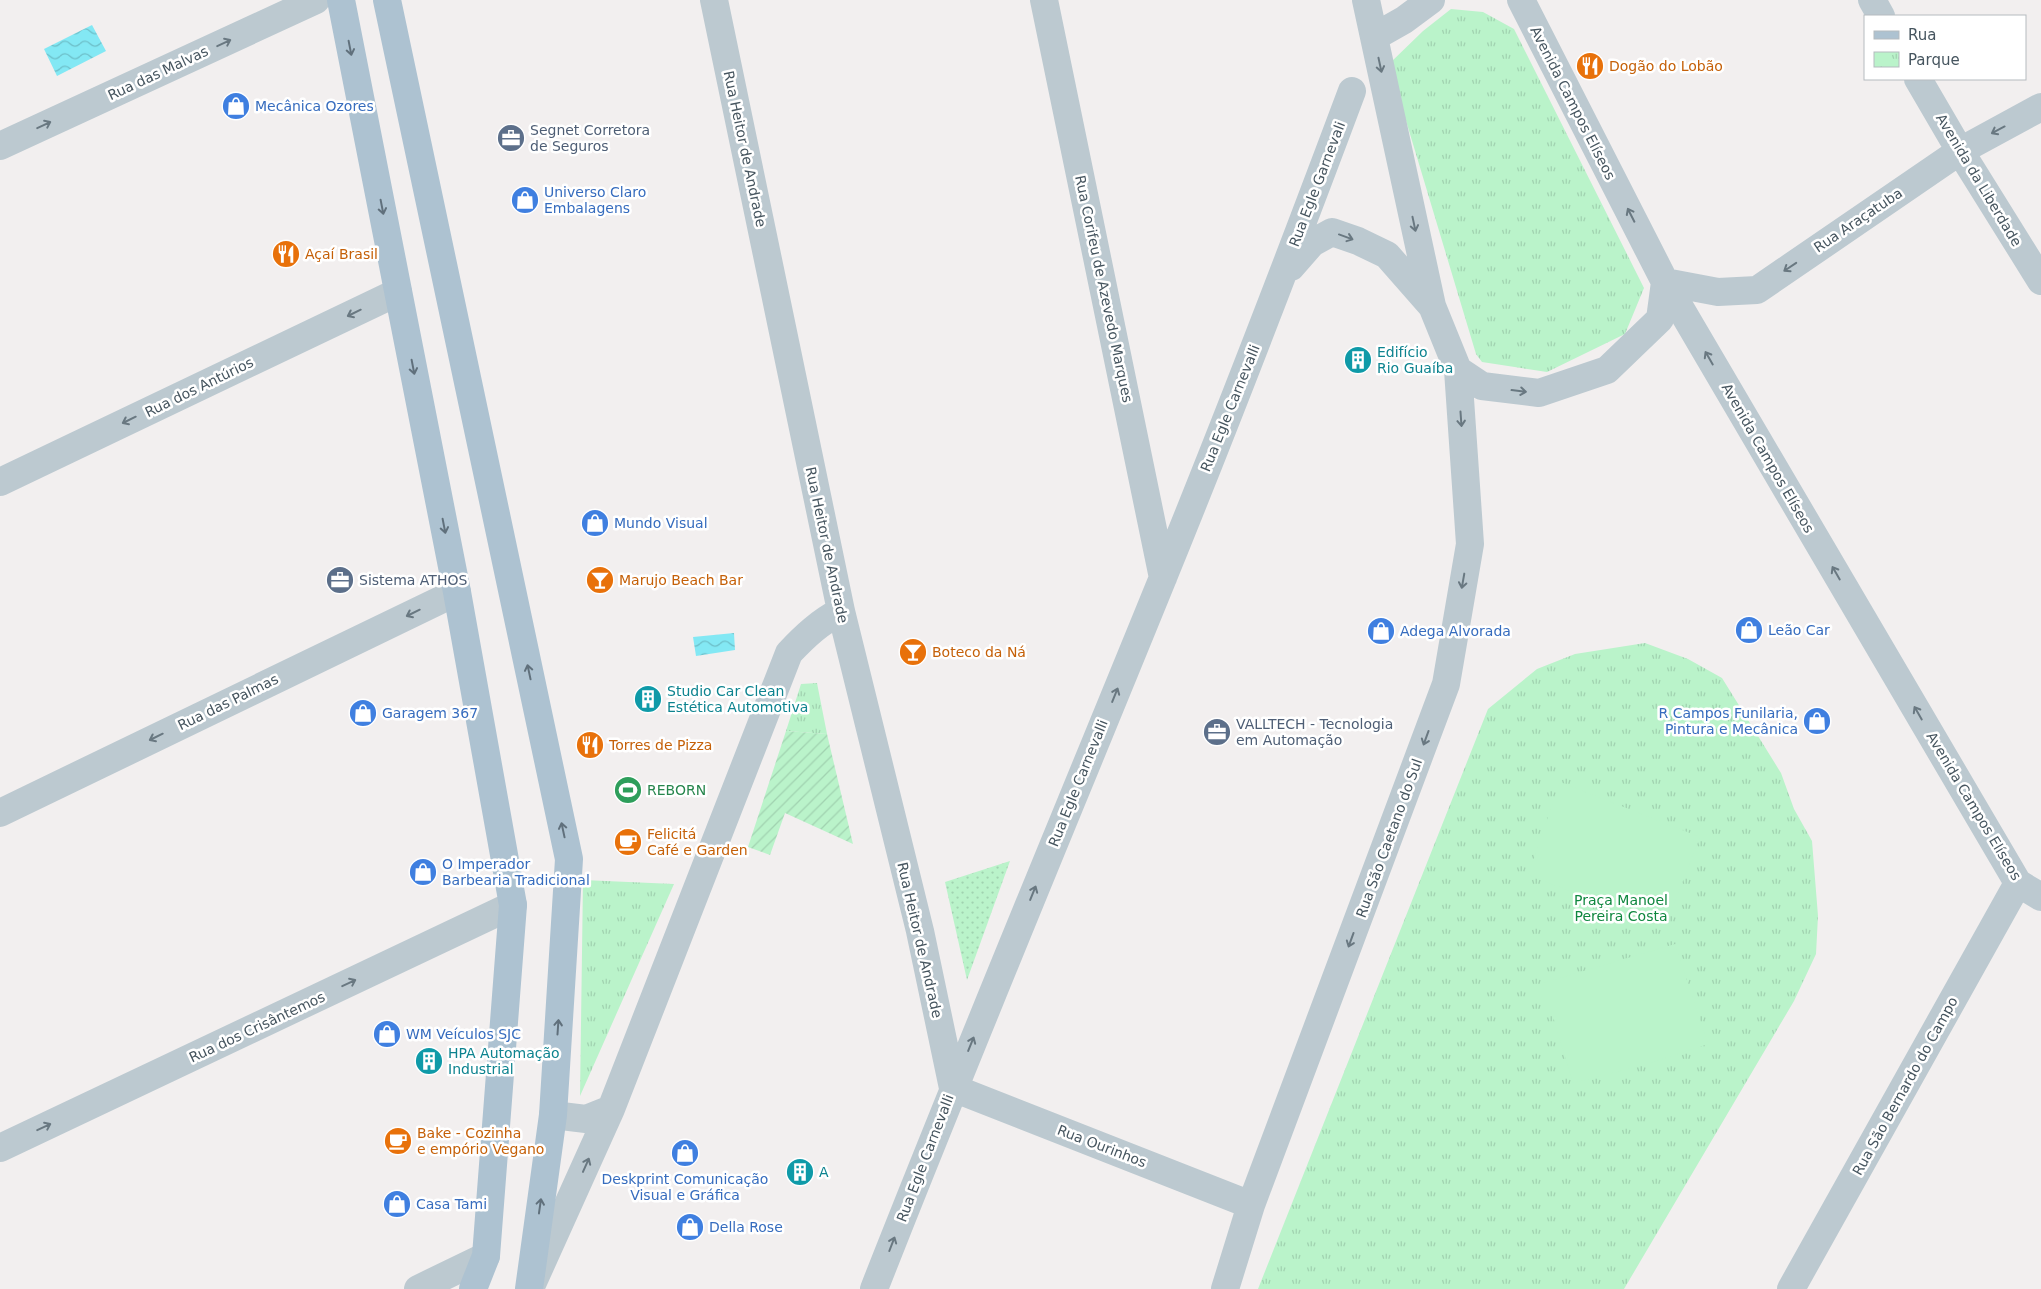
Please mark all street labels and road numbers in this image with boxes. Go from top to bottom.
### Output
street label: Avenida Campos Elíseos [1527,24,1619,182]
street label: Rua das Malvas [105,43,211,103]
street label: Rua Heitor de Andrade [721,69,769,229]
street label: Avenida da Liberdade [1933,111,2025,249]
street label: Rua Egle Garnevali [1286,119,1348,249]
street label: Rua Corifeu de Azevedo Marques [1072,174,1136,404]
street label: Rua Araçatuba [1811,185,1905,255]
street label: Rua Egle Carnevalli [1197,342,1263,474]
street label: Rua dos Antúrios [142,354,256,420]
street label: Avenida Campos Elíseos [1719,380,1817,536]
street label: Rua Heitor de Andrade [803,465,851,625]
street label: Rua das Palmas [175,671,281,733]
street label: Rua Egle Carnevalli [1045,717,1111,849]
street label: Avenida Campos Elíseos [1923,729,2025,883]
street label: Rua São Caetano do Sul [1353,756,1425,920]
street label: Rua Heitor de Andrade [894,861,946,1019]
street label: Rua dos Crisântemos [187,988,327,1066]
street label: Rua São Bernardo do Campo [1849,994,1961,1178]
street label: Rua Egle Carnevalli [893,1092,957,1224]
street label: Rua Ourinhos [1055,1122,1149,1170]

